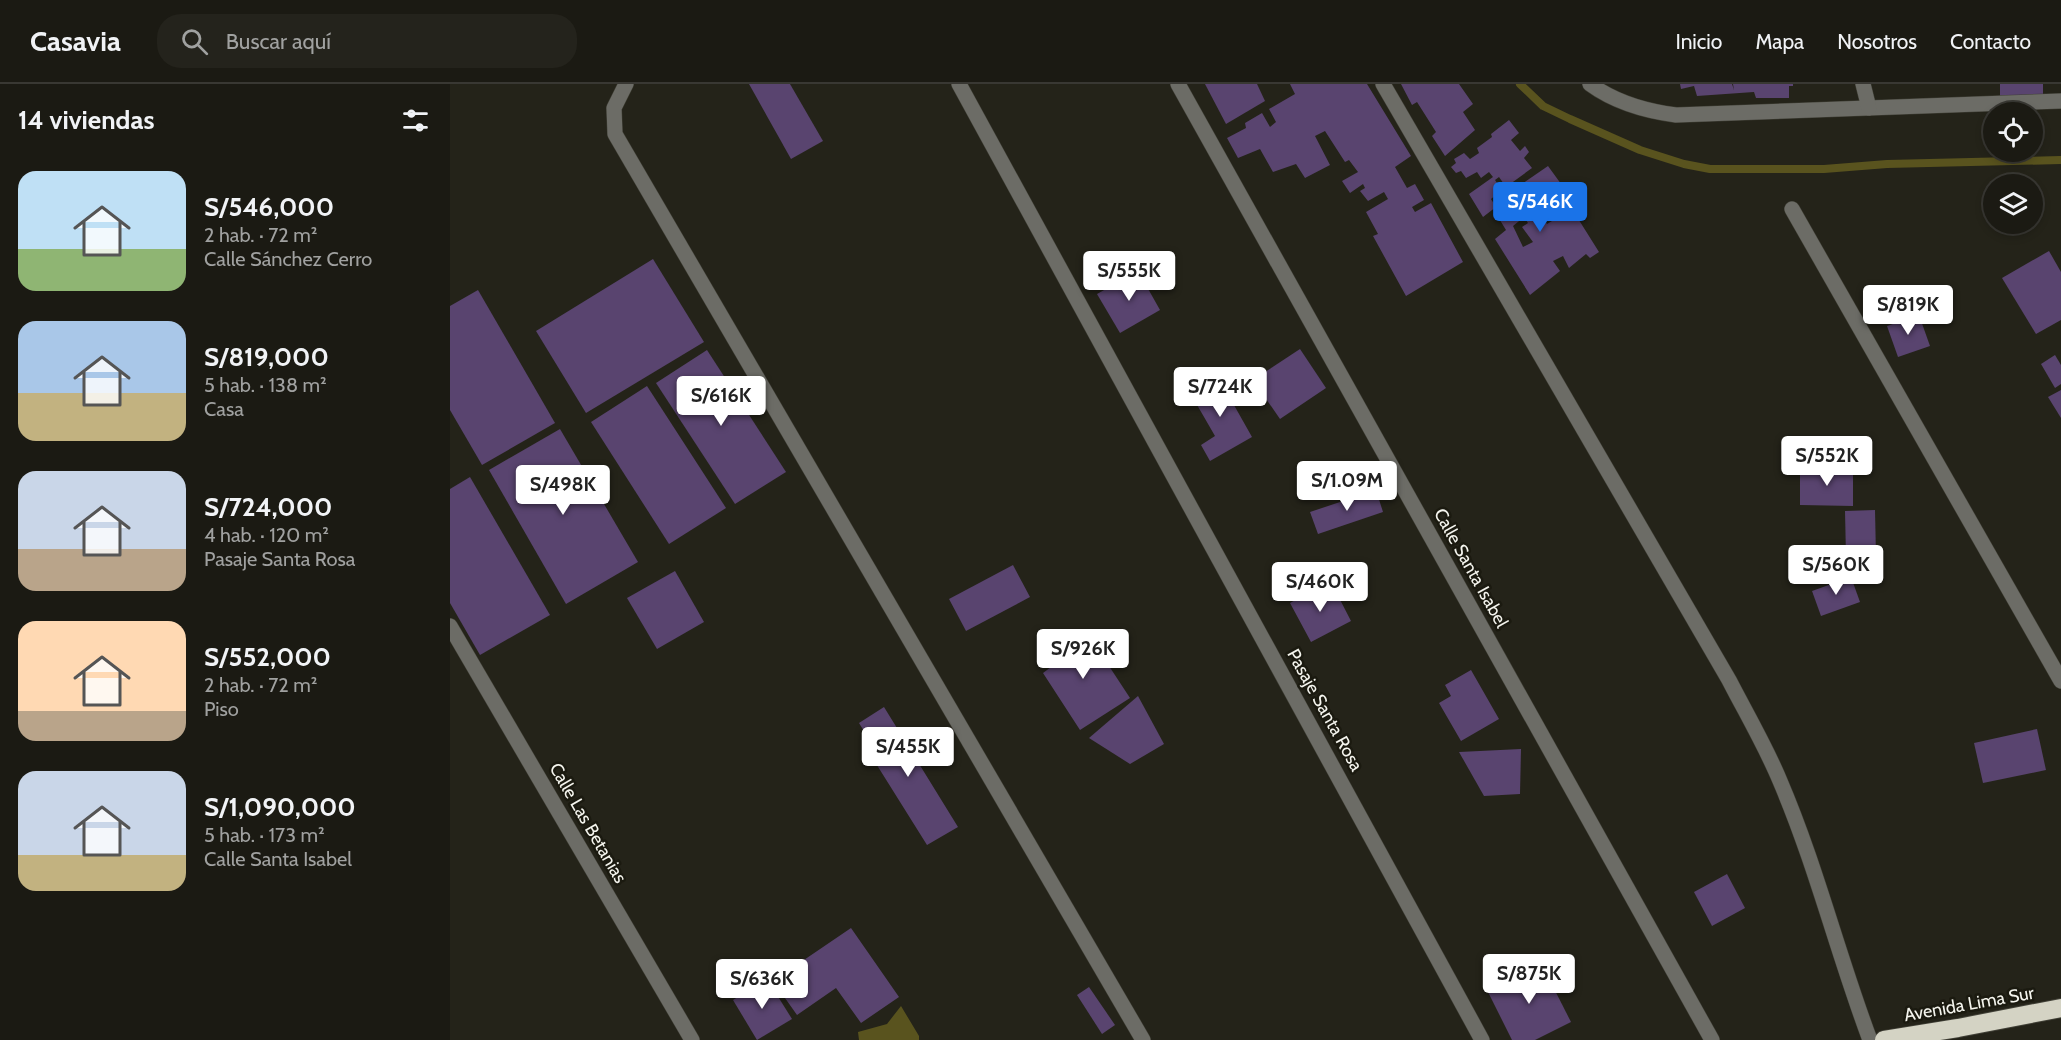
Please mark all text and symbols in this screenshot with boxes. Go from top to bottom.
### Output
search box [157,14,577,68]
text: Casavia [30,24,121,58]
icon: search [178,25,211,58]
text: Buscar aquí [226,28,331,55]
text: Inicio [1675,29,1722,54]
text: Mapa [1755,29,1804,54]
text: Nosotros [1837,29,1917,54]
text: Contacto [1950,29,2031,54]
map controls [1983,102,2043,234]
button: locate [1983,102,2043,162]
text: 14 viviendas [18,104,154,136]
icon: filters [399,104,432,137]
button: layers [1983,174,2043,234]
pin: S/546K [1491,182,1589,233]
text: S/546K [1507,189,1573,213]
text: S/546,000 [204,191,334,223]
icon: home [66,195,138,267]
text: 2 hab. · 72 m² [204,223,317,247]
text: Calle Sánchez Cerro [204,247,372,271]
pin: S/555K [1080,251,1178,302]
text: S/555K [1097,258,1161,282]
pin: S/819K [1859,285,1957,336]
text: S/819K [1877,292,1939,316]
text: S/819,000 [204,341,329,373]
icon: home [66,345,138,417]
pin: S/724K [1171,367,1269,418]
text: 5 hab. · 138 m² [204,373,327,397]
text: S/724K [1188,374,1252,398]
pin: S/616K [672,376,770,427]
text: S/616K [691,383,751,407]
text: Casa [204,397,244,421]
pin: S/552K [1778,436,1876,487]
text: S/552K [1795,443,1859,467]
pin: S/1.09M [1292,461,1402,512]
pin: S/498K [514,465,612,516]
text: S/1.09M [1311,468,1383,492]
text: S/498K [530,472,596,496]
text: S/724,000 [204,491,332,523]
icon: home [66,495,138,567]
street label: Calle Santa Isabel [1429,504,1513,632]
text: 4 hab. · 120 m² [204,523,329,547]
pin: S/560K [1787,545,1885,596]
text: Pasaje Santa Rosa [204,547,355,571]
text: S/560K [1802,552,1870,576]
pin: S/460K [1271,562,1369,613]
text: S/460K [1286,569,1354,593]
pin: S/926K [1034,629,1132,680]
text: S/926K [1051,636,1115,660]
text: S/552,000 [204,641,331,673]
icon: home [66,645,138,717]
street label: Pasaje Santa Rosa [1282,645,1368,775]
text: 2 hab. · 72 m² [204,673,317,697]
text: Piso [204,697,239,721]
pin: S/455K [859,727,957,778]
text: S/455K [876,734,940,758]
street label: Calle Las Betanias [545,759,631,887]
text: S/1,090,000 [204,791,356,823]
icon: home [66,795,138,867]
text: 5 hab. · 173 m² [204,823,325,847]
text: Calle Santa Isabel [204,847,352,871]
pin: S/875K [1480,954,1578,1005]
pin: S/636K [713,959,811,1010]
text: S/875K [1497,961,1561,985]
text: S/636K [730,966,794,990]
street label: Avenida Lima Sur [1902,982,2036,1026]

